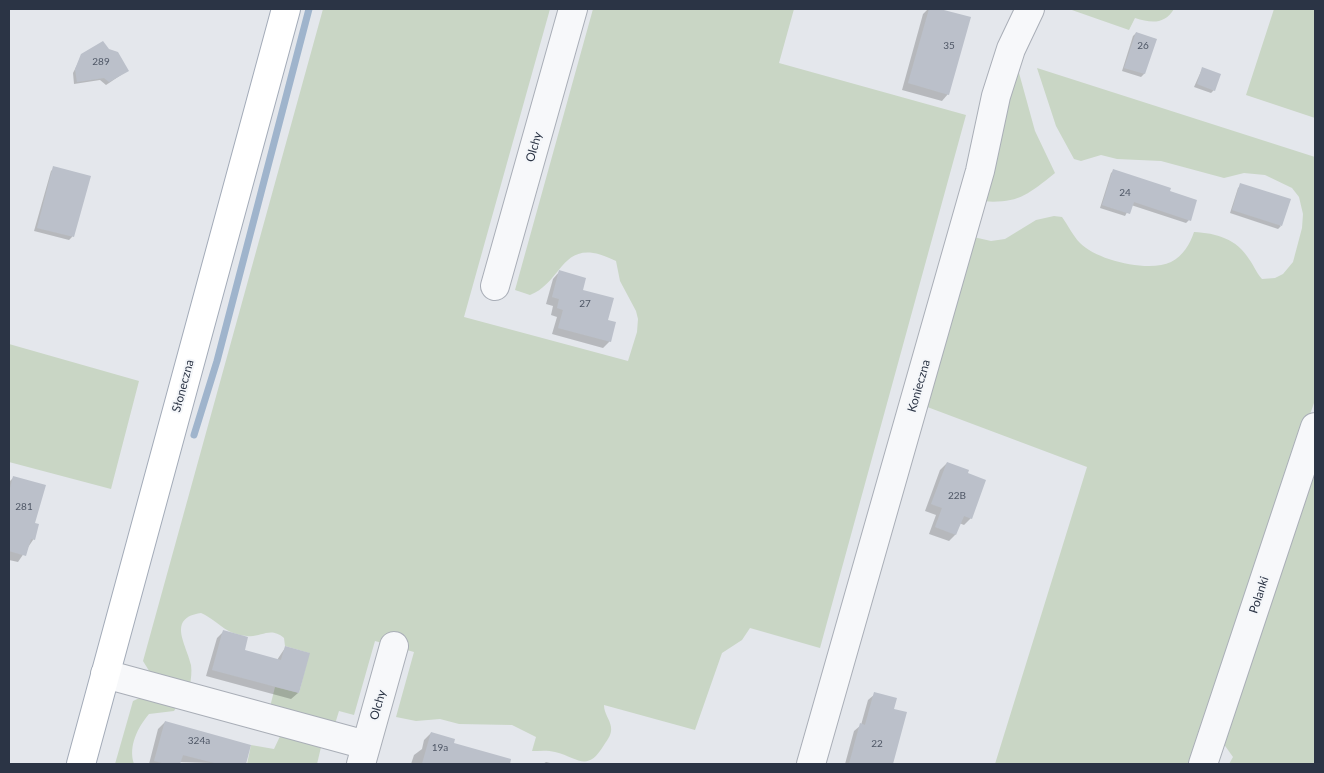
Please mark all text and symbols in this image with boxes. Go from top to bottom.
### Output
house number: 35 [943,40,955,52]
house number: 26 [1137,40,1149,52]
house number: 289 [92,56,110,68]
street label: Olchy [523,130,545,164]
house number: 24 [1119,187,1131,199]
house number: 27 [579,298,591,310]
street label: Słoneczna [169,358,197,414]
street label: Konieczna [905,358,933,414]
house number: 22B [948,490,966,502]
house number: 281 [15,501,33,513]
street label: Polanki [1246,575,1272,615]
street label: Olchy [367,688,389,722]
house number: 324a [188,735,210,747]
house number: 22 [871,738,883,750]
house number: 19a [432,742,448,754]

